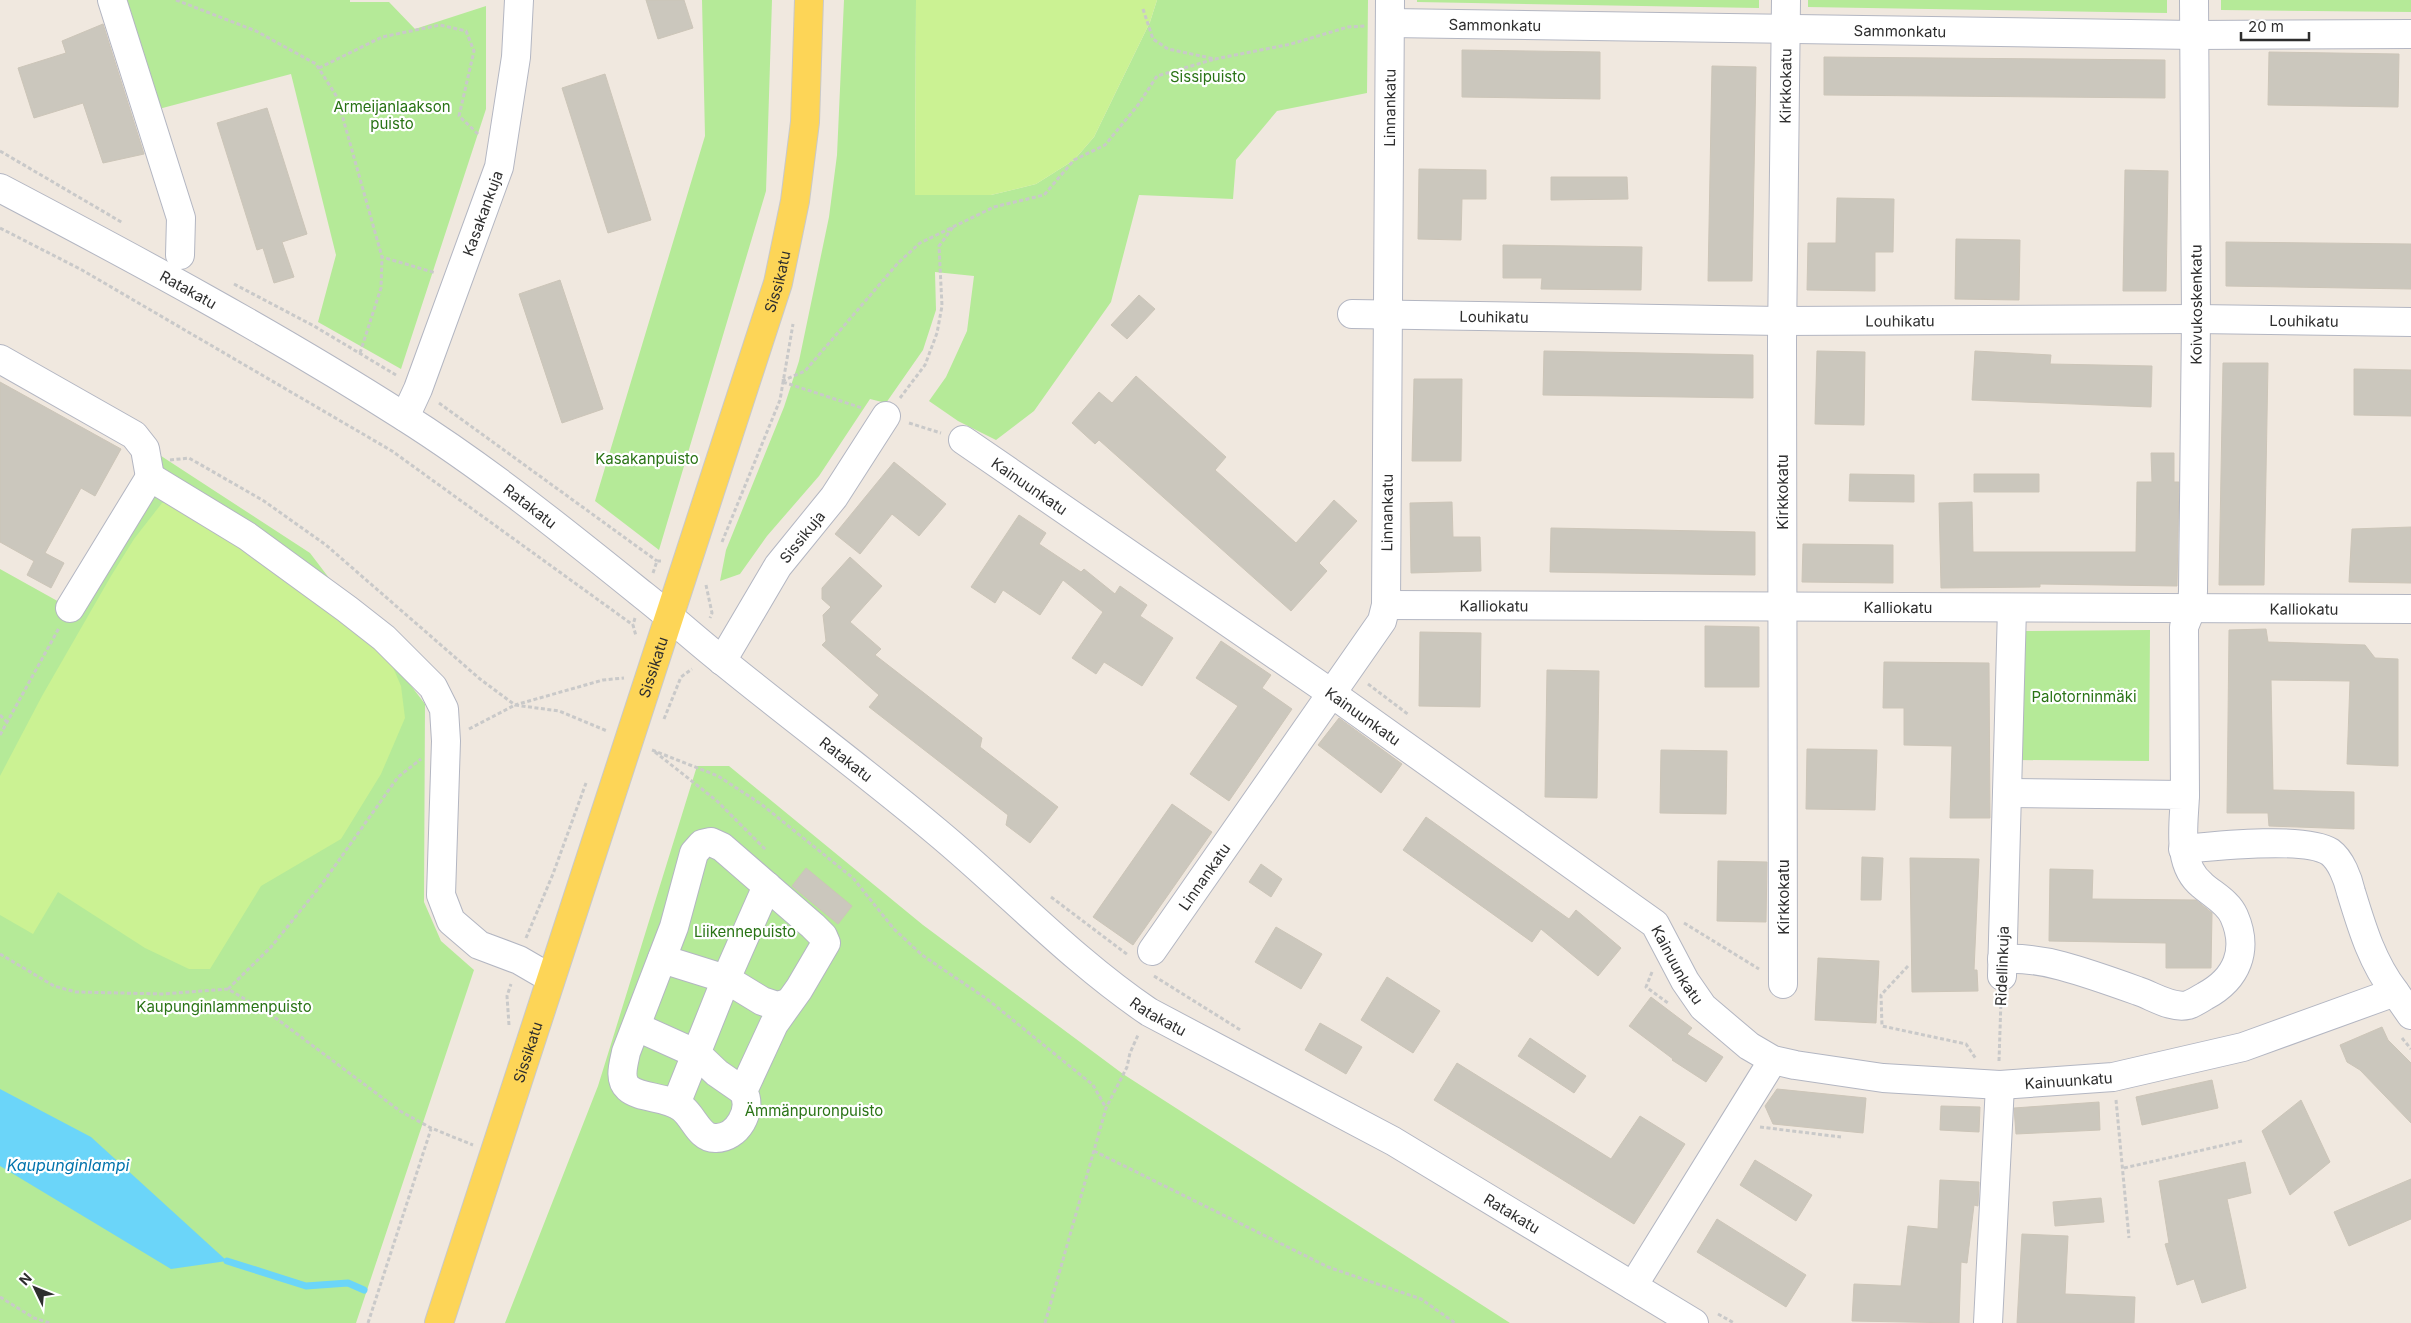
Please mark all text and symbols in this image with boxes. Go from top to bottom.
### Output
scale bar [2241,10,2308,42]
street label: Sammonkatu [1449,14,1541,35]
text: 20 m [2248,17,2284,36]
street label: Sammonkatu [1853,20,1946,41]
street label: Kirkkokatu [1775,48,1795,124]
park label: Sissipuisto [1170,67,1246,86]
street label: Linnankatu [1380,69,1399,147]
park label: Armeijanlaakson puisto [333,97,451,133]
street label: Kasakankuja [458,168,506,259]
street label: Koivukoskenkatu [2186,244,2206,365]
street label: Sissikatu [760,249,794,315]
street label: Ratakatu [157,266,220,313]
street label: Louhikatu [1459,306,1529,326]
street label: Louhikatu [1865,311,1935,330]
street label: Louhikatu [2269,311,2339,330]
park label: Kasakanpuisto [595,449,699,468]
street label: Kainuunkatu [988,453,1071,519]
street label: Kirkkokatu [1773,454,1792,530]
street label: Linnankatu [1377,474,1396,552]
street label: Ratakatu [500,479,561,532]
street label: Sissikuja [775,507,829,567]
street label: Kalliokatu [1460,596,1528,615]
street label: Kalliokatu [1864,597,1932,617]
street label: Kalliokatu [2270,599,2338,618]
street label: Sissikatu [634,634,672,700]
street label: Kainuunkatu [1322,683,1404,749]
park label: Palotorninmäki [2031,687,2137,706]
street label: Ratakatu [816,732,877,786]
street label: Linnankatu [1174,839,1234,914]
street label: Kirkkokatu [1774,859,1793,935]
park label: Liikennepuisto [694,922,796,941]
street label: Kainuunkatu [1648,922,1708,1008]
street label: Ridellinkuja [1991,926,2013,1006]
street label: Ratakatu [1127,992,1190,1040]
park label: Kaupunginlammenpuisto [136,997,312,1016]
street label: Sissikatu [508,1019,546,1085]
street label: Kainuunkatu [2024,1068,2113,1093]
park label: Ämmänpuronpuisto [745,1101,883,1120]
water label: Kaupunginlampi [7,1155,130,1175]
street label: Ratakatu [1481,1189,1544,1237]
north arrow [10,1263,60,1313]
text: N [15,1269,35,1288]

